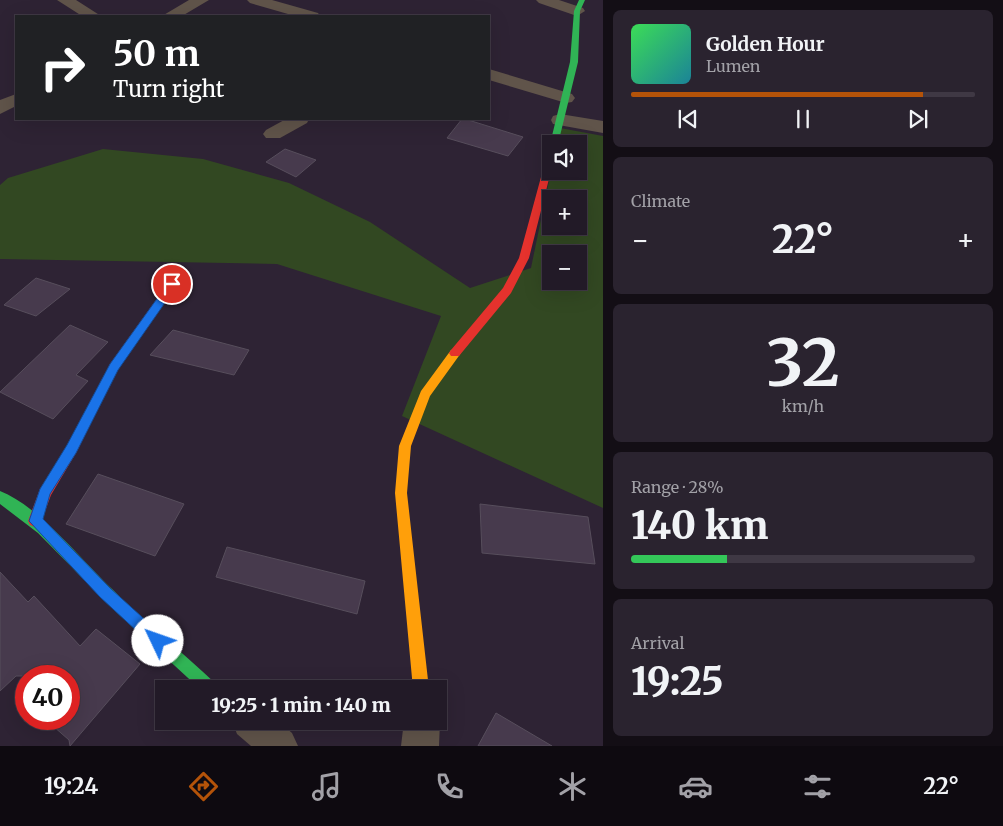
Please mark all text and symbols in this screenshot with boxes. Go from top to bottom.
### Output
text: 50 m [113,32,200,76]
text: Golden Hour [706,32,825,56]
icon: right [30,35,95,100]
text: Lumen [706,56,760,76]
text: Turn right [113,75,224,103]
icon: previous [674,105,702,133]
icon: pause [789,105,817,133]
icon: next [904,105,932,133]
map controls [542,135,587,290]
button: sound [542,135,587,180]
button: + [542,190,587,235]
text: Climate [631,191,690,211]
text: 22° [772,216,834,263]
text: − [631,222,650,258]
text: + [956,222,975,258]
button: − [542,245,587,290]
pin [151,263,193,305]
icon: arrive [158,270,186,298]
text: 32 [766,322,840,404]
text: km/h [782,396,824,416]
text: Range · 28% [631,477,723,497]
text: 140 km [631,502,768,549]
position arrow [131,614,183,666]
text: Arrival [631,633,684,653]
text: 19:25 [631,658,723,705]
speed limit sign: 40 [15,665,80,730]
text: 19:25 · 1 min · 140 m [211,693,391,717]
icon: directions [186,769,221,804]
icon: music [309,769,344,804]
icon: phone [432,769,467,804]
icon: climate [555,769,590,804]
icon: car [678,769,713,804]
icon: filters [800,769,835,804]
text: 19:24 [44,772,98,800]
text: 22° [923,772,959,800]

